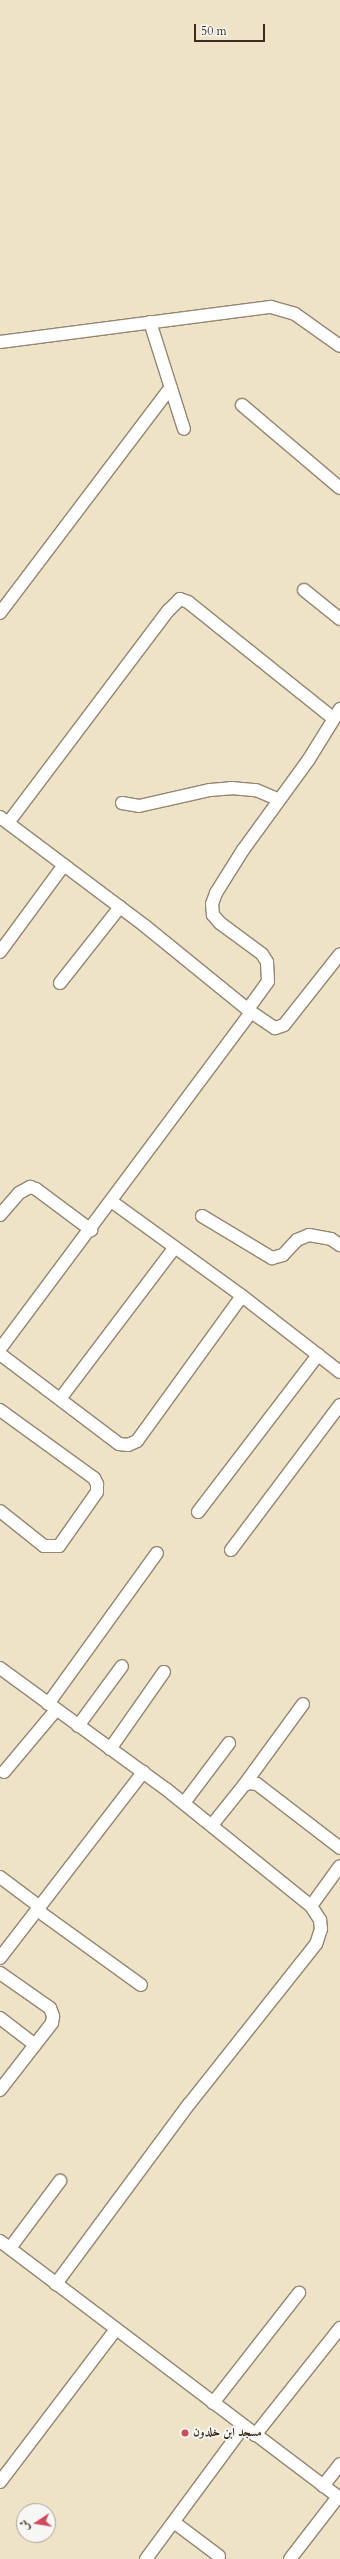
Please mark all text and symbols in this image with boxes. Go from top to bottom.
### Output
scale bar [196,16,267,42]
text: 50 m [201,23,227,39]
place label: مسجد ابن خلدون [193,2426,262,2440]
marker: مسجد ابن خلدون [180,2428,190,2438]
north arrow [16,2503,56,2543]
text: ش [16,2518,33,2532]

